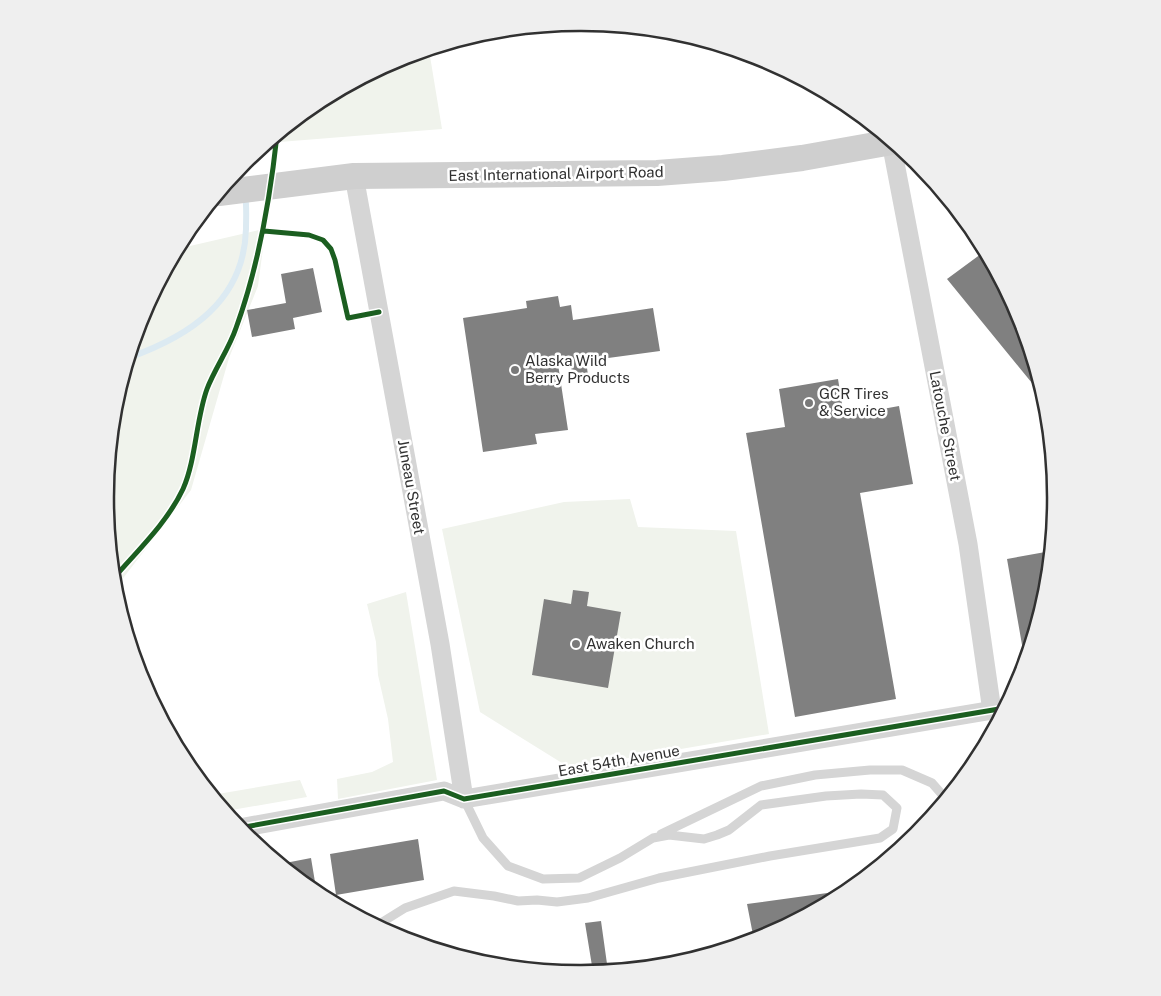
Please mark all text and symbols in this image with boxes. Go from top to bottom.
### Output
street label: East International Airport Road [448,163,664,184]
place label: Alaska Wild Berry Products [525,352,630,386]
marker: Alaska Wild Berry Products [509,364,521,376]
street label: Latouche Street [926,369,965,483]
place label: GCR Tires & Service [819,385,889,419]
marker: GCR Tires & Service [803,397,815,409]
street label: Juneau Street [395,438,428,536]
place label: Awaken Church [586,635,695,652]
marker: Awaken Church [570,638,582,650]
street label: East 54th Avenue [557,741,681,780]

